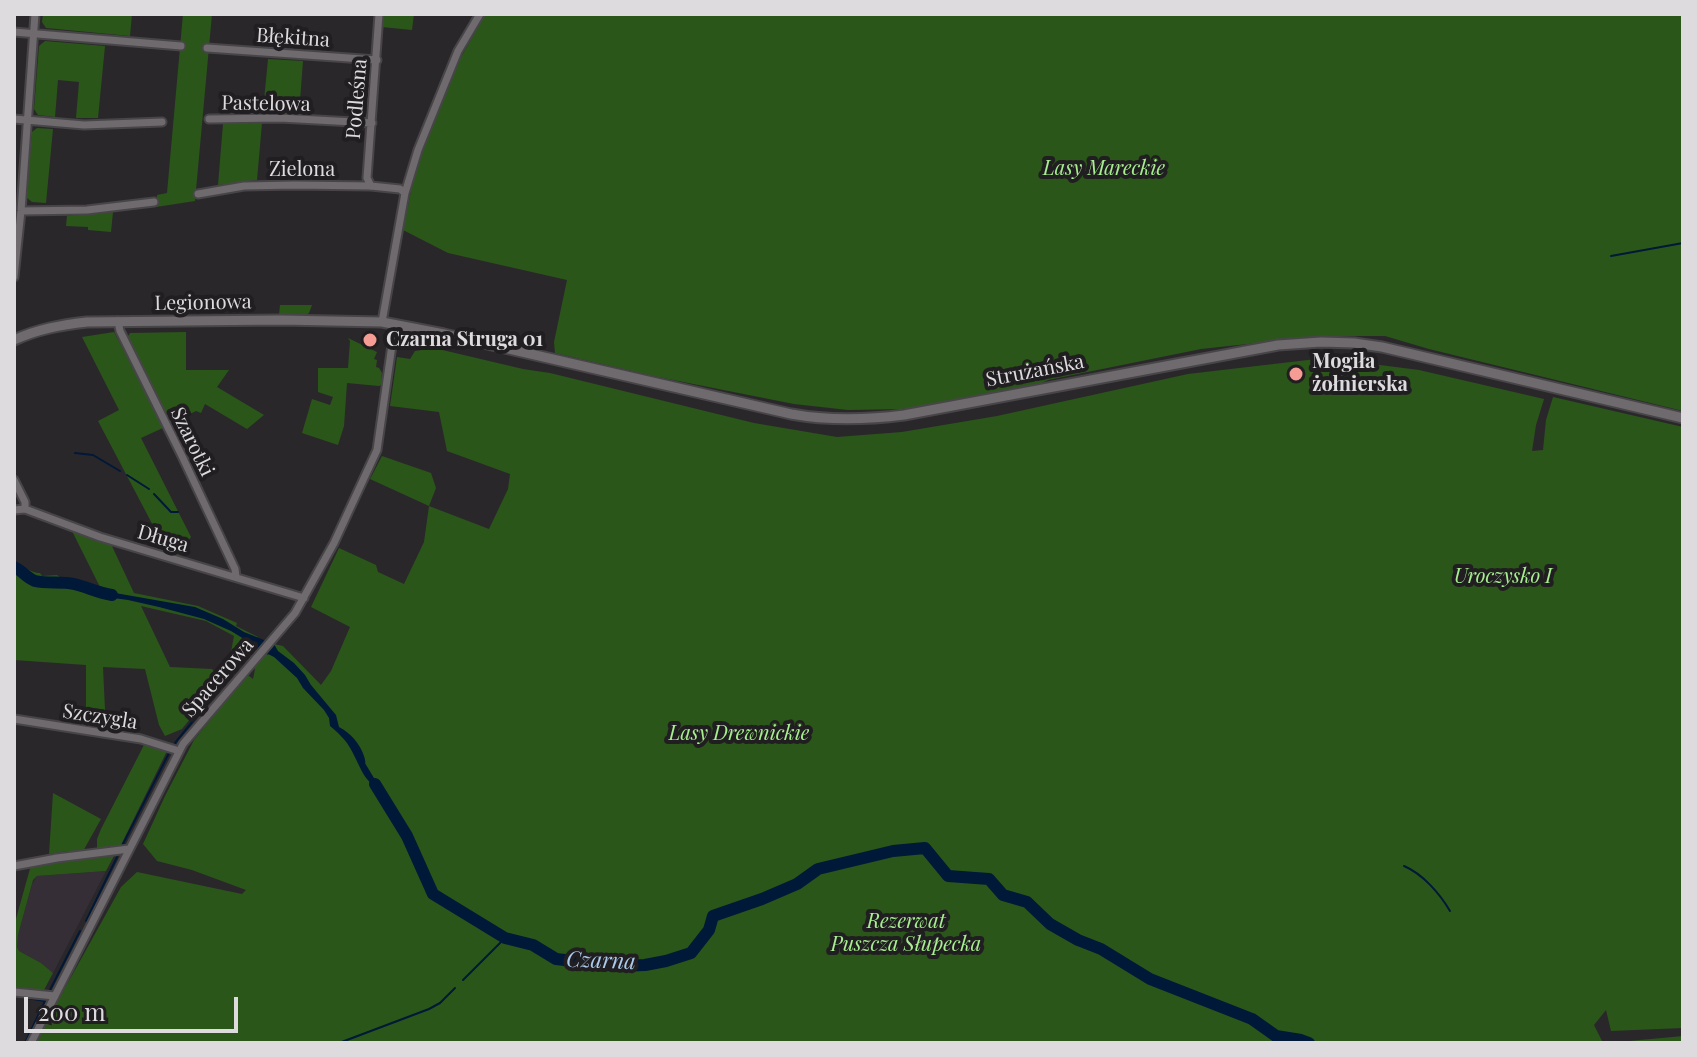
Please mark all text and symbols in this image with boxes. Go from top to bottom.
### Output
street label: Błękitna [255,23,331,53]
street label: Podleśna [342,58,372,140]
street label: Pastelowa [221,91,311,117]
park label: Lasy Mareckie [1043,157,1165,181]
street label: Zielona [269,158,335,182]
street label: Legionowa [154,290,252,316]
place label: Czarna Struga 01 [386,328,543,352]
marker: Czarna Struga 01 [361,331,379,349]
street label: Strużańska [984,350,1086,392]
place label: Mogiła żołnierska [1312,350,1408,397]
marker: Mogiła żołnierska [1287,365,1305,383]
street label: Szarotki [165,404,219,480]
street label: Długa [135,520,191,558]
park label: Uroczysko I [1454,565,1552,589]
street label: Spacerowa [177,634,259,722]
street label: Szczygla [61,699,139,735]
park label: Lasy Drewnickie [669,722,809,746]
park label: Rezerwat Puszcza Słupecka [831,910,981,957]
water label: Czarna [566,947,636,975]
scale bar [28,981,242,1031]
text: 200 m [38,995,106,1027]

